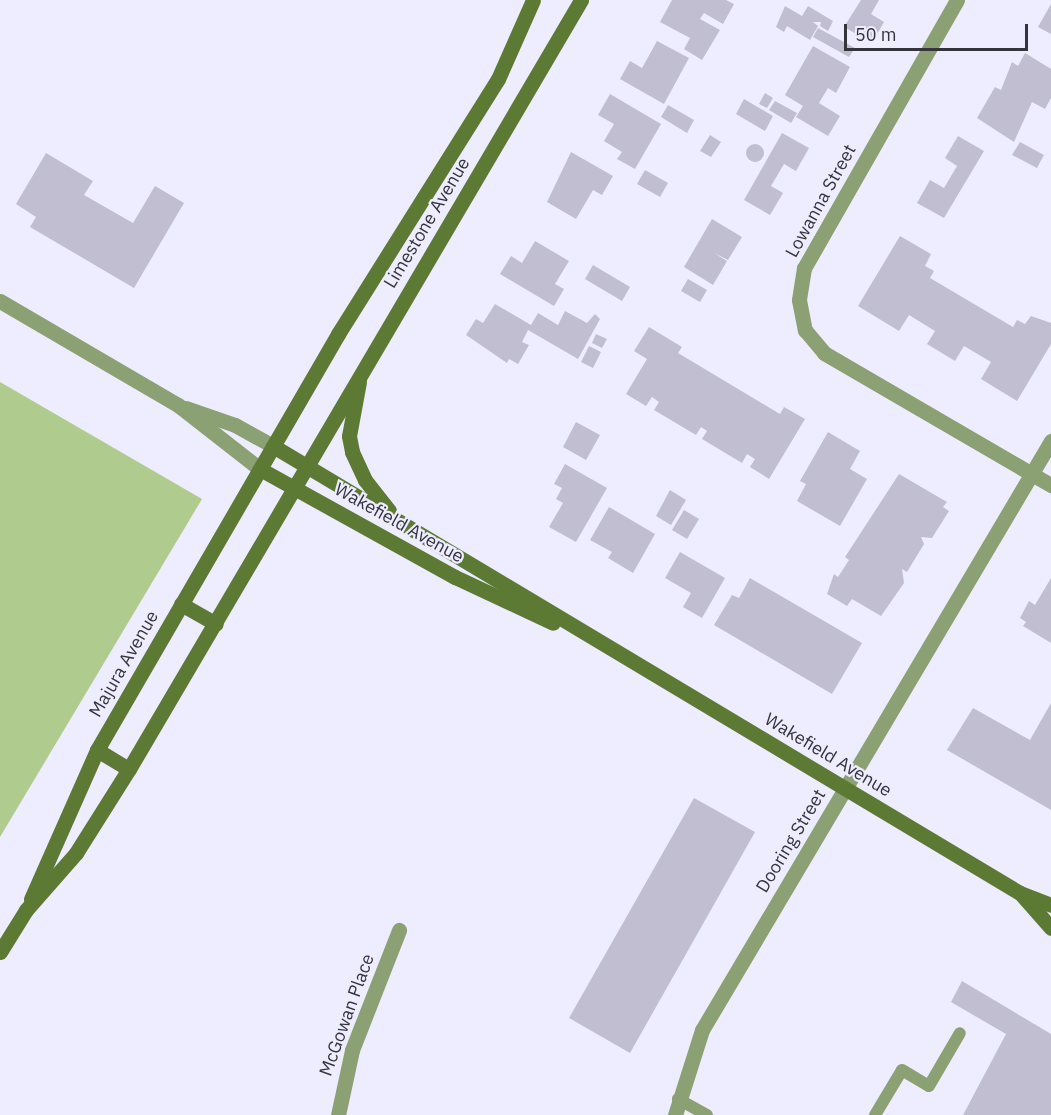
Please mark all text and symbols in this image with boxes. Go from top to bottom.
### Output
scale bar [847,12,1032,50]
text: 50 m [855,23,897,46]
street label: Lowanna Street [781,141,861,261]
street label: Limestone Avenue [379,154,475,292]
street label: Wakefield Avenue [331,479,467,567]
street label: Majura Avenue [85,607,163,721]
street label: Wakefield Avenue [761,709,895,801]
street label: Dooring Street [752,785,830,897]
street label: McGowan Place [315,951,379,1079]

